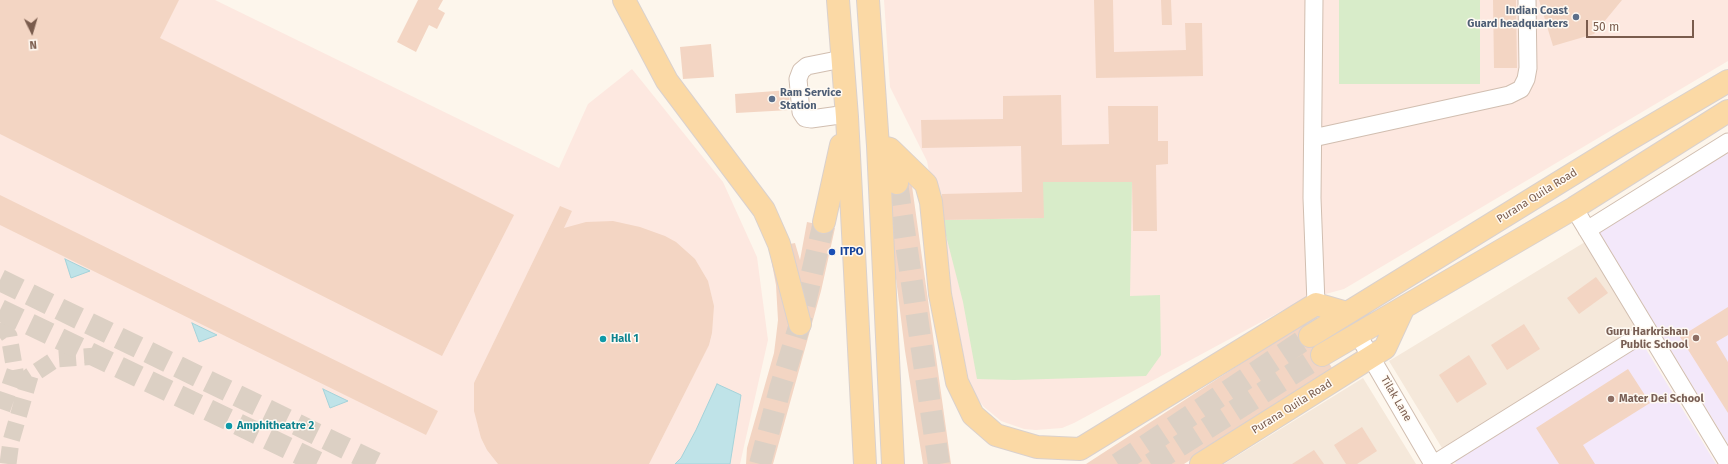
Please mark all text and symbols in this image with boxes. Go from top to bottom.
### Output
place label: Indian Coast Guard headquarters [1467,4,1568,30]
north arrow [12,12,52,52]
marker: Indian Coast Guard headquarters [1571,12,1581,22]
scale bar [1588,12,1696,38]
text: 50 m [1593,20,1619,34]
text: N [29,38,37,51]
place label: Ram Service Station [780,86,841,112]
marker: Ram Service Station [767,94,777,104]
street label: Purana Quila Road [1494,166,1580,226]
place label: ITPO [840,245,863,259]
marker: ITPO [827,247,837,257]
place label: Guru Harkrishan Public School [1606,325,1688,351]
place label: Hall 1 [611,332,638,346]
marker: Guru Harkrishan Public School [1691,333,1701,343]
marker: Hall 1 [598,334,608,344]
street label: Tilak Lane [1378,374,1414,424]
street label: Purana Quila Road [1249,377,1335,437]
place label: Mater Dei School [1619,392,1704,406]
marker: Mater Dei School [1606,394,1616,404]
place label: Amphitheatre 2 [237,419,314,433]
marker: Amphitheatre 2 [224,421,234,431]

